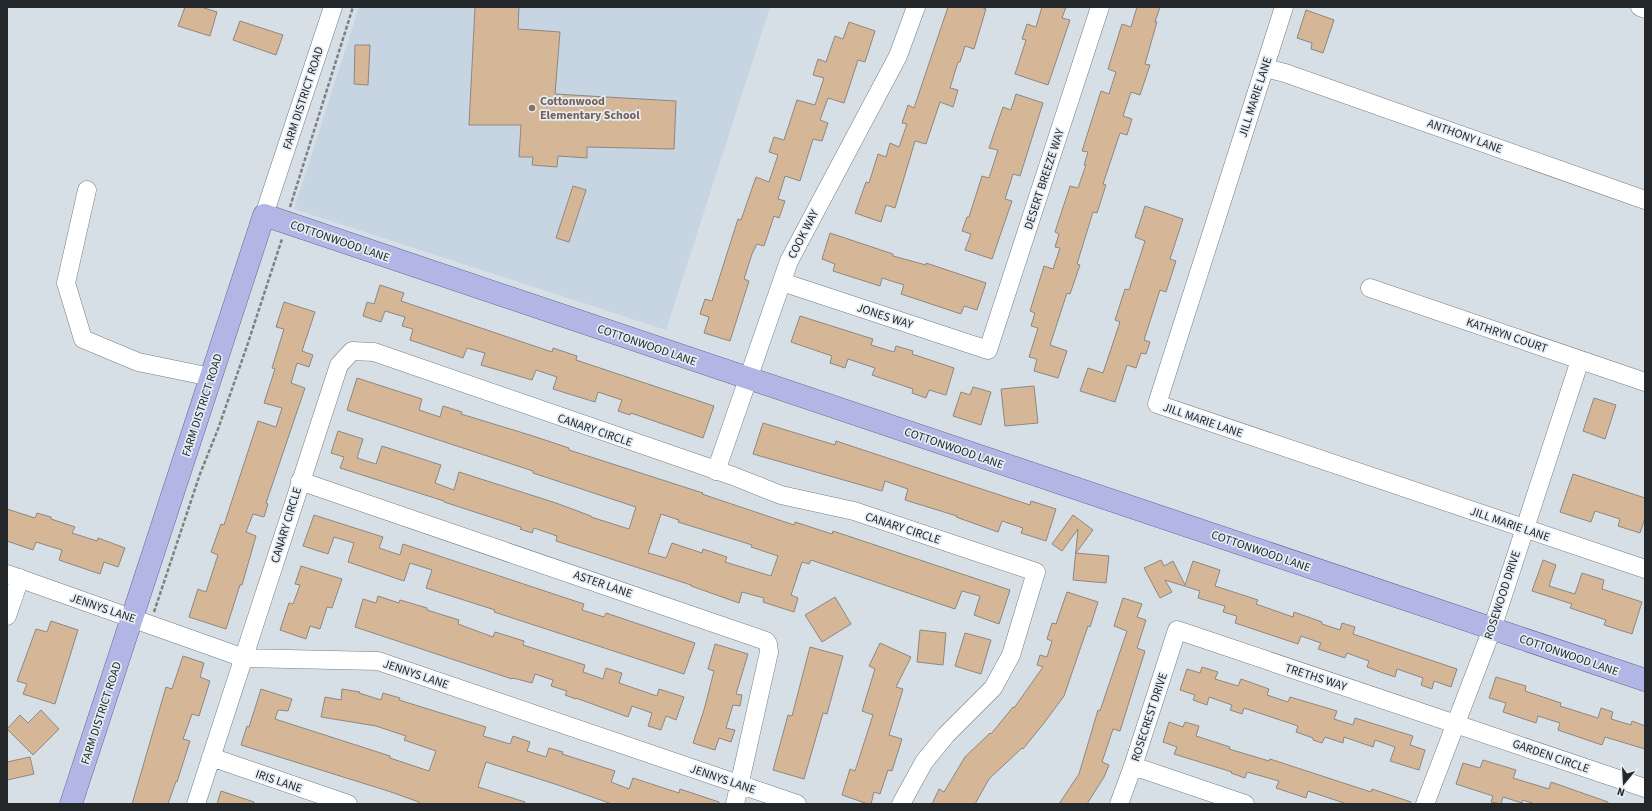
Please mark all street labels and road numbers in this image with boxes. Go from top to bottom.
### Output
street label: FARM DISTRICT ROAD [279,45,328,152]
street label: JILL MARIE LANE [1235,55,1276,139]
street label: ANTHONY LANE [1425,115,1505,158]
street label: DESERT BREEZE WAY [1020,126,1069,232]
street label: COOK WAY [784,206,823,262]
street label: COTTONWOOD LANE [288,216,392,266]
street label: JONES WAY [855,299,915,334]
street label: KATHRYN COURT [1464,314,1550,358]
street label: COTTONWOOD LANE [595,320,699,370]
street label: FARM DISTRICT ROAD [178,352,227,459]
street label: JILL MARIE LANE [1161,399,1245,442]
street label: CANARY CIRCLE [555,410,635,451]
street label: COTTONWOOD LANE [902,423,1006,473]
street label: CANARY CIRCLE [267,485,306,565]
street label: JILL MARIE LANE [1468,503,1552,546]
street label: CANARY CIRCLE [863,508,943,549]
street label: COTTONWOOD LANE [1209,526,1313,576]
street label: ROSEWOOD DRIVE [1480,549,1525,642]
street label: ASTER LANE [571,566,635,602]
street label: JENNYS LANE [68,589,138,628]
street label: COTTONWOOD LANE [1517,630,1621,680]
street label: JENNYS LANE [381,655,451,694]
street label: TRETHS WAY [1283,659,1349,696]
street label: FARM DISTRICT ROAD [77,660,126,767]
street label: ROSECREST DRIVE [1127,671,1172,764]
street label: GARDEN CIRCLE [1510,735,1592,778]
street label: JENNYS LANE [688,760,758,799]
street label: IRIS LANE [253,766,304,797]

